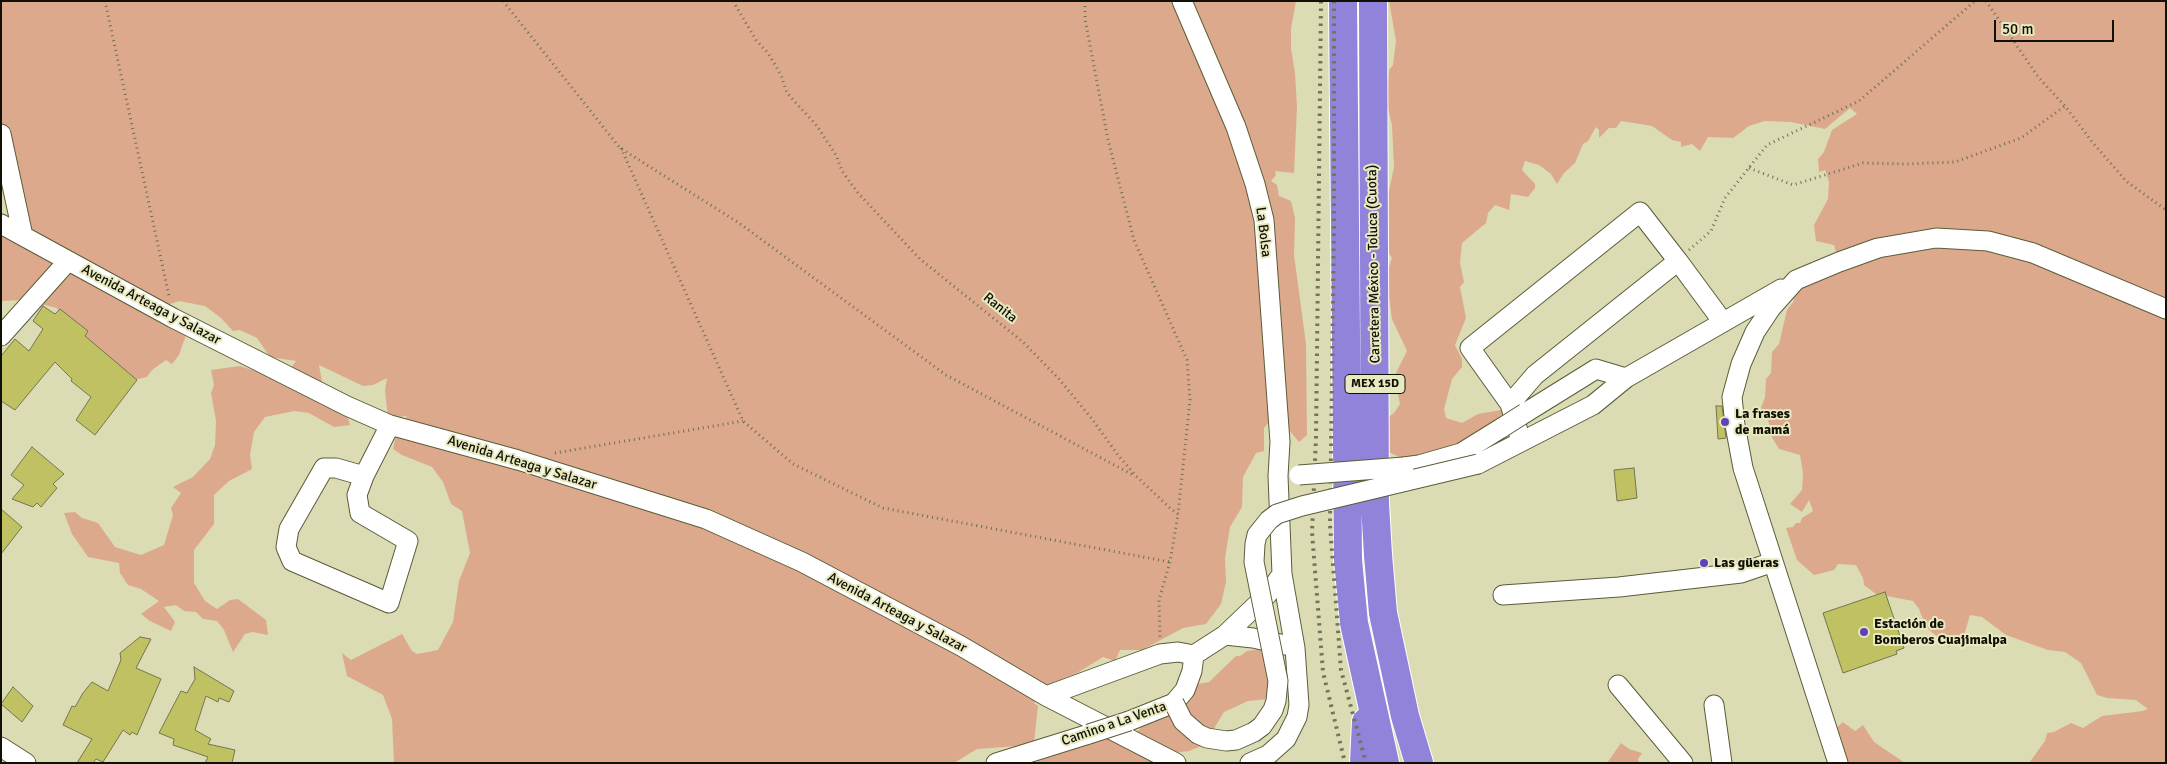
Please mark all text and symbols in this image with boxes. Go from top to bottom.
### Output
scale bar [1997,10,2117,42]
text: 50 m [2002,20,2033,38]
street label: Carretera México - Toluca (Cuota) [1364,164,1384,364]
street label: La Bolsa [1252,206,1274,258]
street label: Avenida Arteaga y Salazar [79,261,223,349]
street label: Ranita [980,289,1020,327]
road number: MEX 15D [1345,374,1405,394]
place label: La frases de mamá [1735,406,1790,438]
marker: La frases de mamá [1719,416,1731,428]
street label: Avenida Arteaga y Salazar [445,432,599,494]
place label: Las güeras [1714,555,1779,571]
marker: Las güeras [1698,557,1710,569]
street label: Avenida Arteaga y Salazar [825,569,969,657]
place label: Estación de Bomberos Cuajimalpa [1874,616,2007,648]
marker: Estación de Bomberos Cuajimalpa [1858,626,1870,638]
street label: Camino a La Venta [1059,698,1169,750]

